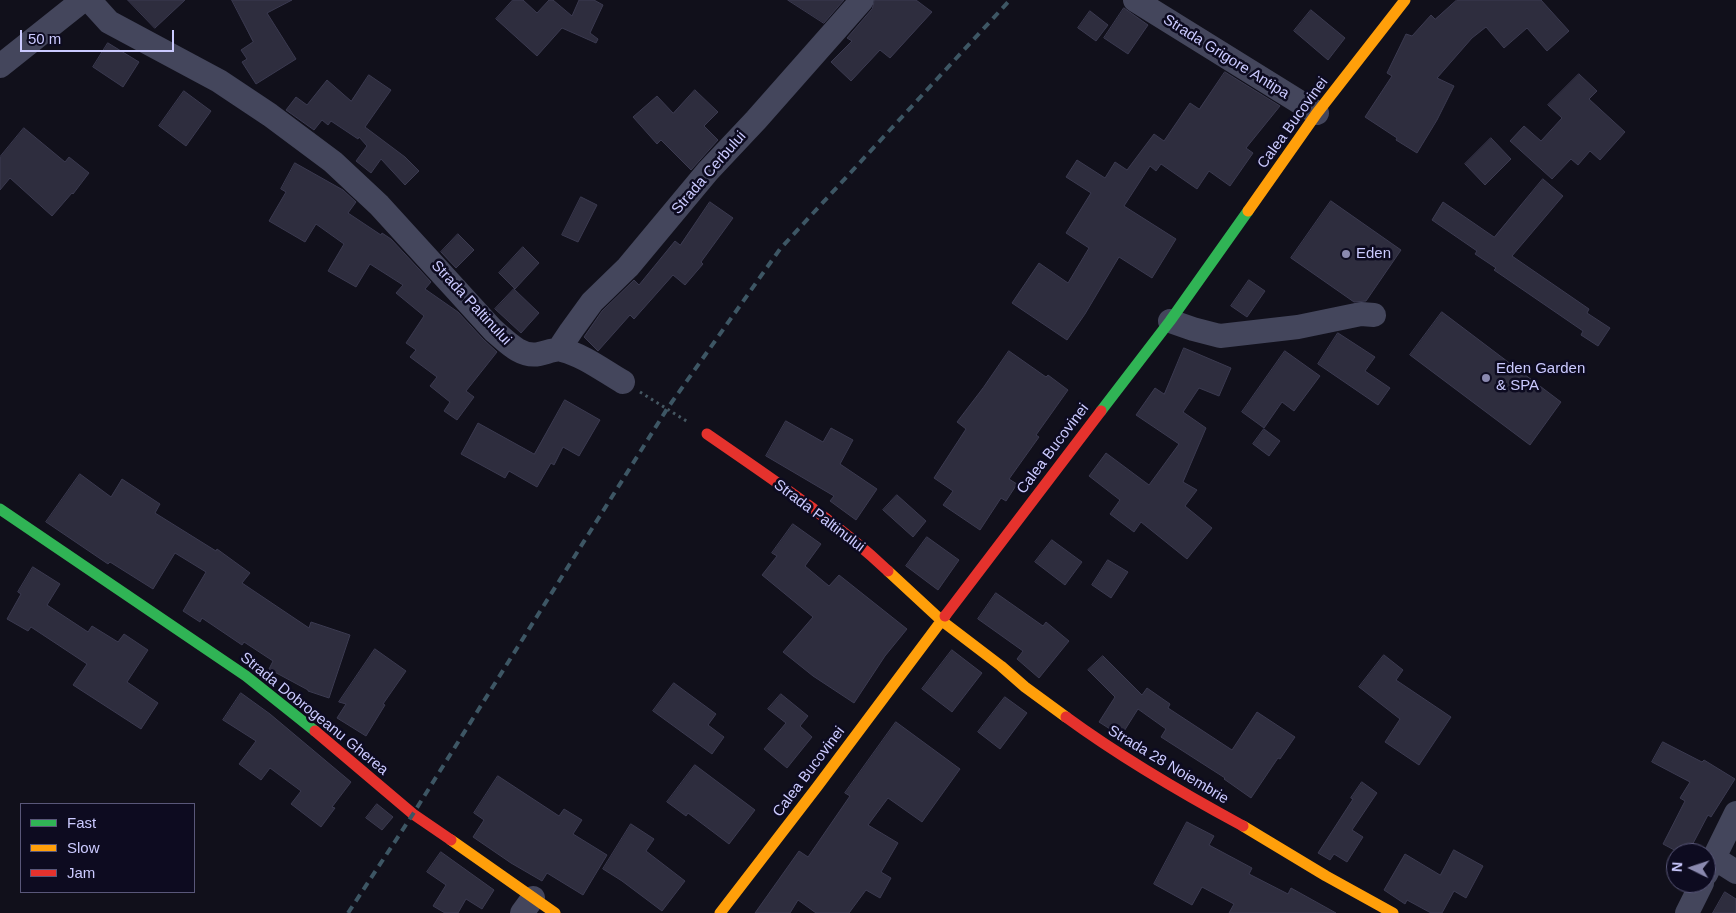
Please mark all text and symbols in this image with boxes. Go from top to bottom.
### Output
street label: Strada Grigore Antipa [1160,11,1292,103]
scale bar [22,20,176,52]
text: 50 m [28,30,61,47]
street label: Calea Bucovinei [1254,74,1332,172]
street label: Strada Cerbului [668,128,750,218]
place label: Eden [1356,245,1391,263]
marker: Eden [1340,248,1352,260]
street label: Strada Paltinului [427,257,515,349]
place label: Eden Garden & SPA [1496,360,1585,395]
marker: Eden Garden & SPA [1480,372,1492,384]
street label: Calea Bucovinei [1013,400,1093,498]
street label: Strada Paltinului [770,476,868,556]
street label: Strada Dobrogeanu Gherea [236,649,392,779]
street label: Strada 28 Noiembrie [1104,722,1232,808]
street label: Calea Bucovinei [769,723,849,821]
legend [20,803,195,893]
text: Fast [67,814,96,831]
text: Slow [67,839,100,856]
north arrow [1666,843,1716,893]
text: N [1669,861,1685,873]
text: Jam [67,864,95,881]

